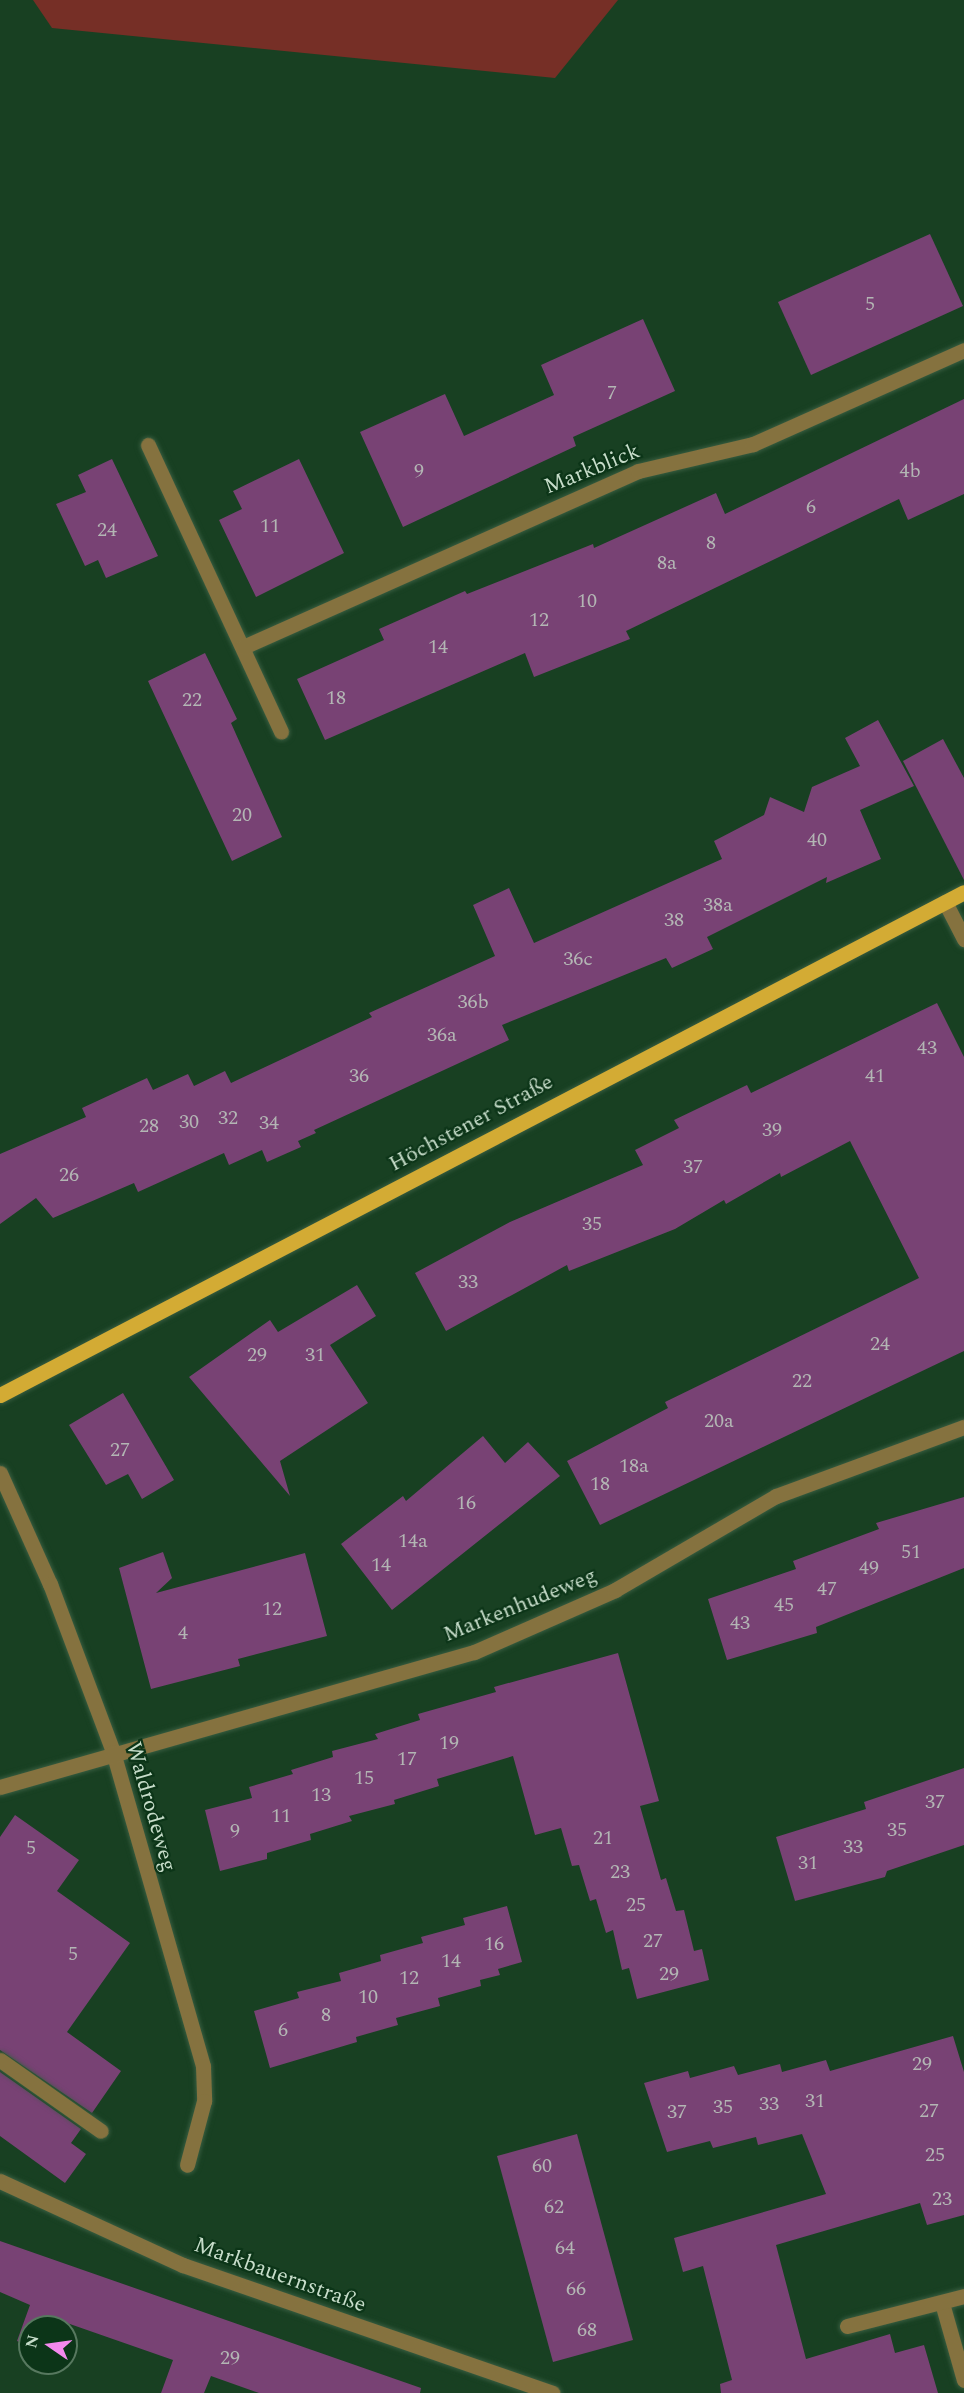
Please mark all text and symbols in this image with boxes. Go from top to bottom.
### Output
house number: 5 [865,292,875,316]
house number: 7 [607,381,617,405]
street label: Markblick [540,438,644,500]
house number: 9 [414,459,424,483]
house number: 4b [899,459,921,483]
house number: 6 [806,495,816,519]
house number: 11 [260,514,280,538]
house number: 24 [97,518,117,542]
house number: 8 [706,531,716,555]
house number: 8a [657,551,677,575]
house number: 10 [577,589,597,613]
house number: 12 [529,608,549,632]
house number: 14 [428,635,448,659]
house number: 18 [326,686,346,710]
house number: 22 [182,688,202,712]
house number: 20 [232,803,252,827]
house number: 40 [807,828,827,852]
house number: 38a [703,893,733,917]
house number: 38 [664,908,684,932]
house number: 36c [563,947,593,971]
house number: 36b [457,990,489,1014]
house number: 36a [427,1023,457,1047]
house number: 43 [917,1036,937,1060]
house number: 36 [349,1064,369,1088]
house number: 41 [865,1064,885,1088]
street label: Höchstener Straße [384,1069,558,1177]
house number: 32 [218,1106,238,1130]
house number: 30 [179,1110,199,1134]
house number: 34 [259,1111,279,1135]
house number: 28 [139,1114,159,1138]
house number: 39 [762,1118,782,1142]
house number: 37 [683,1155,703,1179]
house number: 26 [59,1163,79,1187]
house number: 35 [582,1212,602,1236]
house number: 33 [458,1270,478,1294]
house number: 24 [870,1332,890,1356]
house number: 29 [247,1343,267,1367]
house number: 31 [305,1343,325,1367]
house number: 22 [792,1369,812,1393]
house number: 20a [704,1409,734,1433]
house number: 27 [110,1438,130,1462]
house number: 18a [619,1454,649,1478]
house number: 18 [590,1472,610,1496]
house number: 16 [456,1491,476,1515]
house number: 14a [398,1529,428,1553]
house number: 51 [901,1540,921,1564]
house number: 14 [371,1553,391,1577]
house number: 49 [859,1556,879,1580]
street label: Markenhudeweg [439,1562,601,1648]
house number: 47 [817,1577,837,1601]
house number: 45 [774,1593,794,1617]
house number: 12 [262,1597,282,1621]
house number: 43 [730,1611,750,1635]
house number: 4 [178,1621,188,1645]
house number: 19 [439,1731,459,1755]
street label: Waldrodeweg [120,1739,182,1875]
house number: 17 [397,1747,417,1771]
house number: 15 [354,1766,374,1790]
house number: 13 [311,1783,331,1807]
house number: 37 [925,1790,945,1814]
house number: 11 [271,1804,291,1828]
house number: 35 [887,1818,907,1842]
house number: 9 [230,1819,240,1843]
house number: 21 [593,1826,613,1850]
house number: 33 [843,1835,863,1859]
house number: 5 [26,1836,36,1860]
house number: 31 [798,1851,818,1875]
house number: 23 [610,1860,630,1884]
house number: 25 [626,1893,646,1917]
house number: 27 [643,1929,663,1953]
house number: 16 [484,1932,504,1956]
house number: 5 [68,1942,78,1966]
house number: 14 [441,1949,461,1973]
house number: 29 [659,1962,679,1986]
house number: 12 [399,1966,419,1990]
house number: 10 [358,1985,378,2009]
house number: 8 [321,2003,331,2027]
house number: 6 [278,2018,288,2042]
house number: 29 [912,2052,932,2076]
house number: 31 [805,2089,825,2113]
house number: 33 [759,2092,779,2116]
house number: 35 [713,2095,733,2119]
house number: 27 [919,2099,939,2123]
house number: 37 [667,2100,687,2124]
house number: 25 [925,2143,945,2167]
house number: 60 [532,2154,552,2178]
house number: 23 [932,2187,952,2211]
house number: 62 [544,2195,564,2219]
street label: Markbauernstraße [190,2232,370,2318]
house number: 64 [555,2236,575,2260]
house number: 66 [566,2277,586,2301]
north arrow [18,2315,78,2375]
house number: 68 [577,2318,597,2342]
text: N [19,2332,46,2350]
house number: 29 [220,2346,240,2370]

